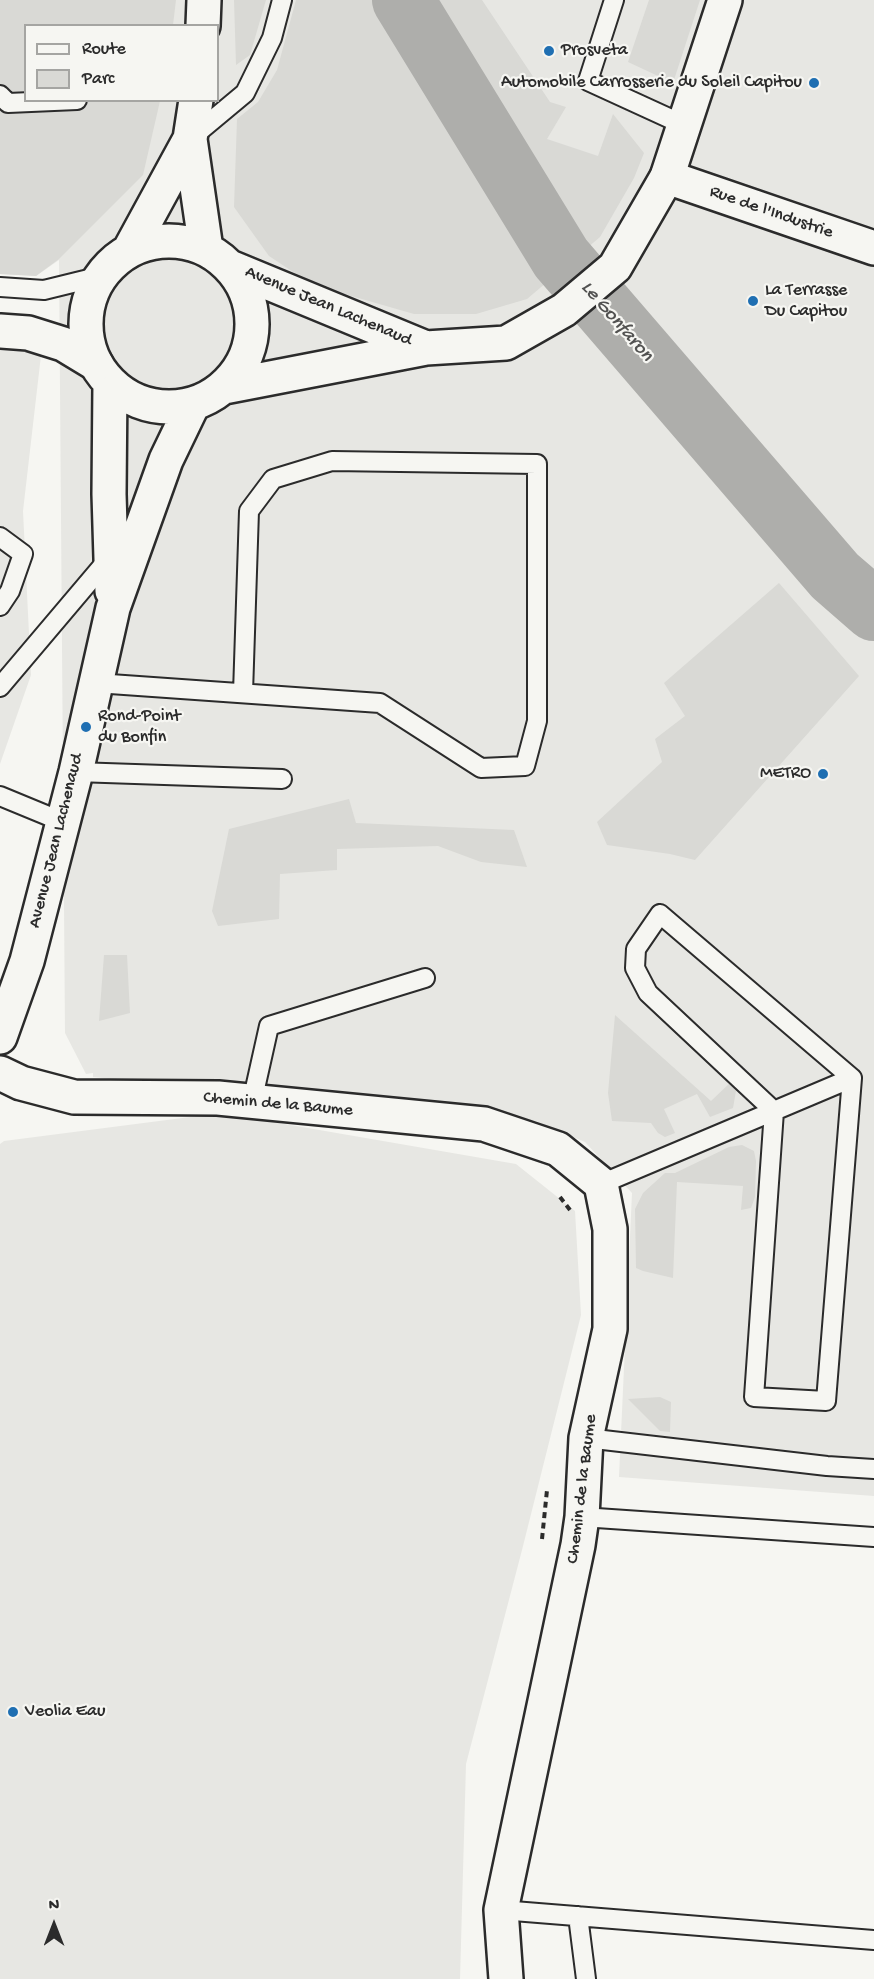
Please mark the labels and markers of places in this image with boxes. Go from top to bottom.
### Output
place label: Prosveta [561,40,628,62]
marker: Prosveta [542,44,556,58]
place label: Automobile Carrosserie du Soleil Capitou [501,72,802,94]
marker: Automobile Carrosserie du Soleil Capitou [807,76,821,90]
place label: La Terrasse Du Capitou [765,280,847,322]
marker: La Terrasse Du Capitou [746,294,760,308]
place label: Rond-Point du Bonfin [98,706,181,748]
marker: Rond-Point du Bonfin [79,720,93,734]
place label: METRO [760,763,811,785]
marker: METRO [816,767,830,781]
place label: Veolia Eau [25,1701,105,1723]
marker: Veolia Eau [6,1705,20,1719]

